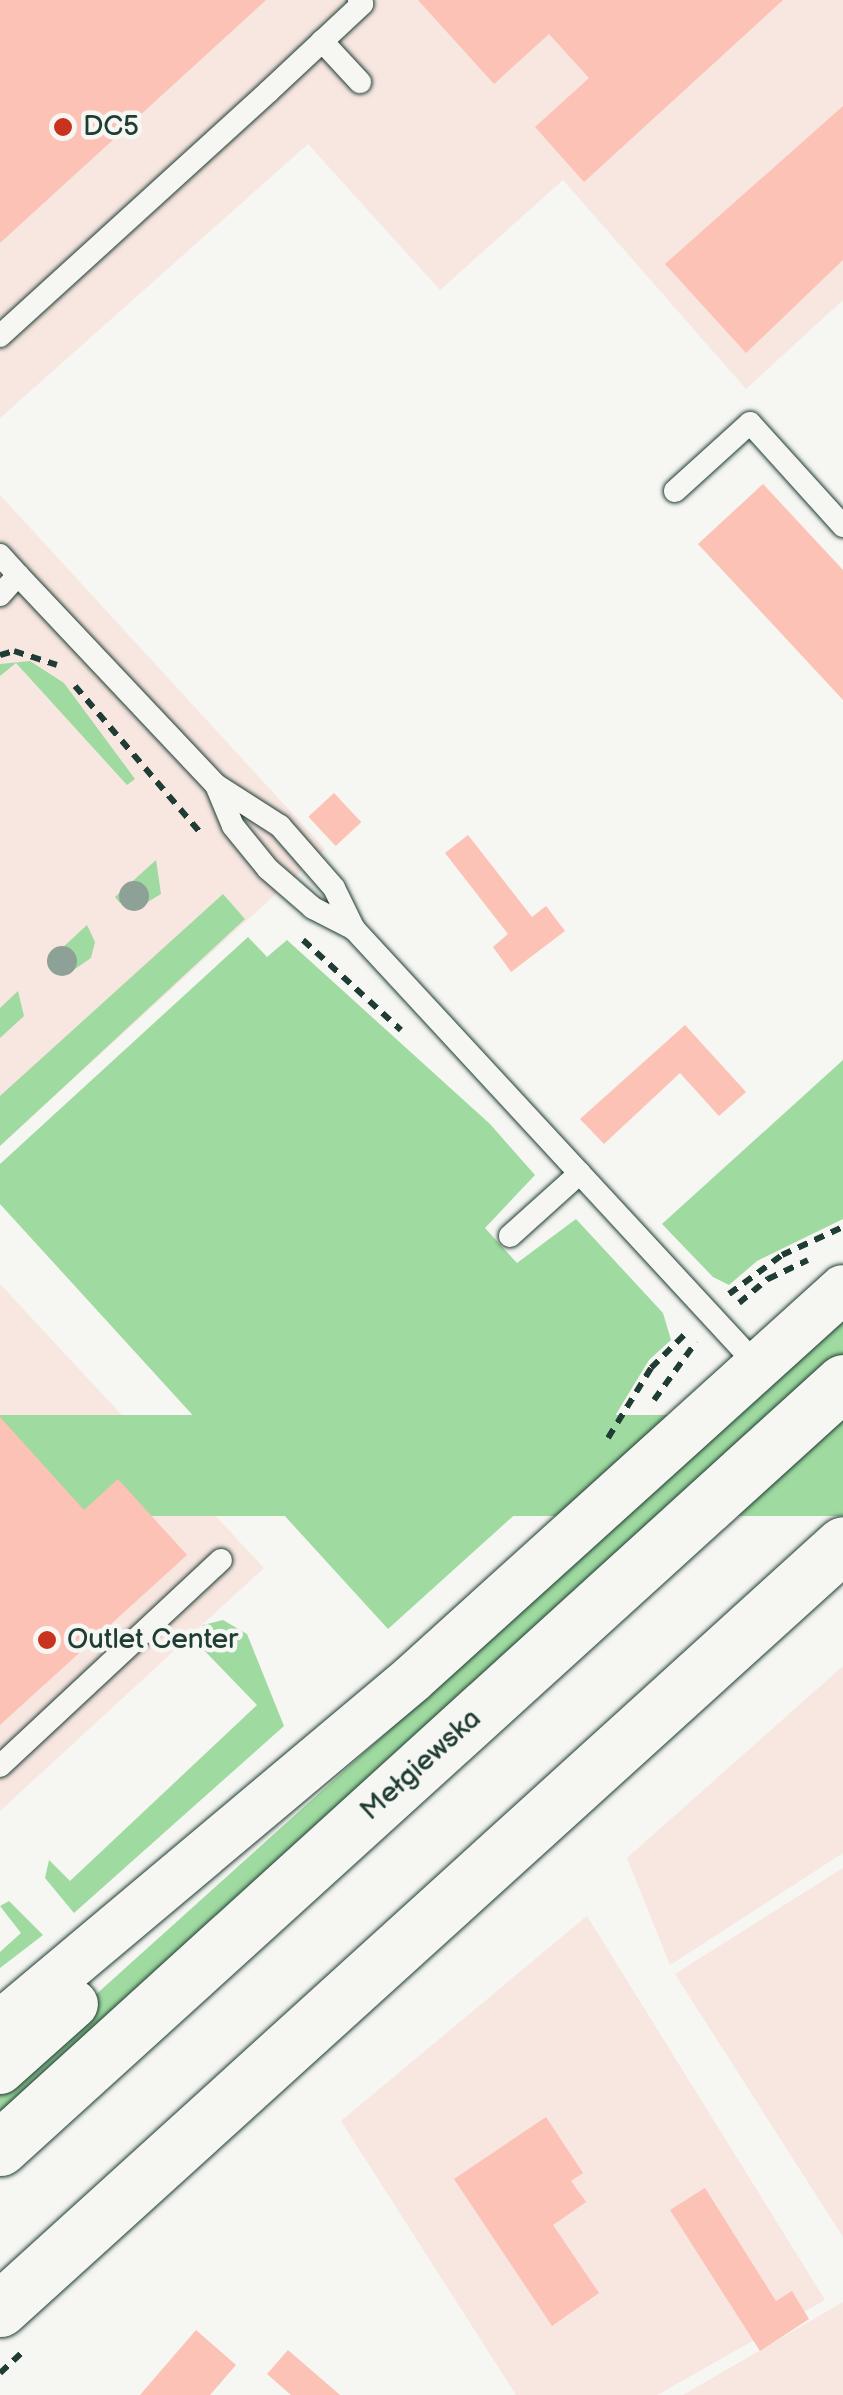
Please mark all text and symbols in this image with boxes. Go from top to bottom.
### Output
place label: DC5 [83,110,139,144]
marker: DC5 [52,116,74,138]
place label: Outlet Center [67,1623,238,1657]
marker: Outlet Center [36,1629,58,1651]
street label: Mełgiewska [354,1702,488,1828]

